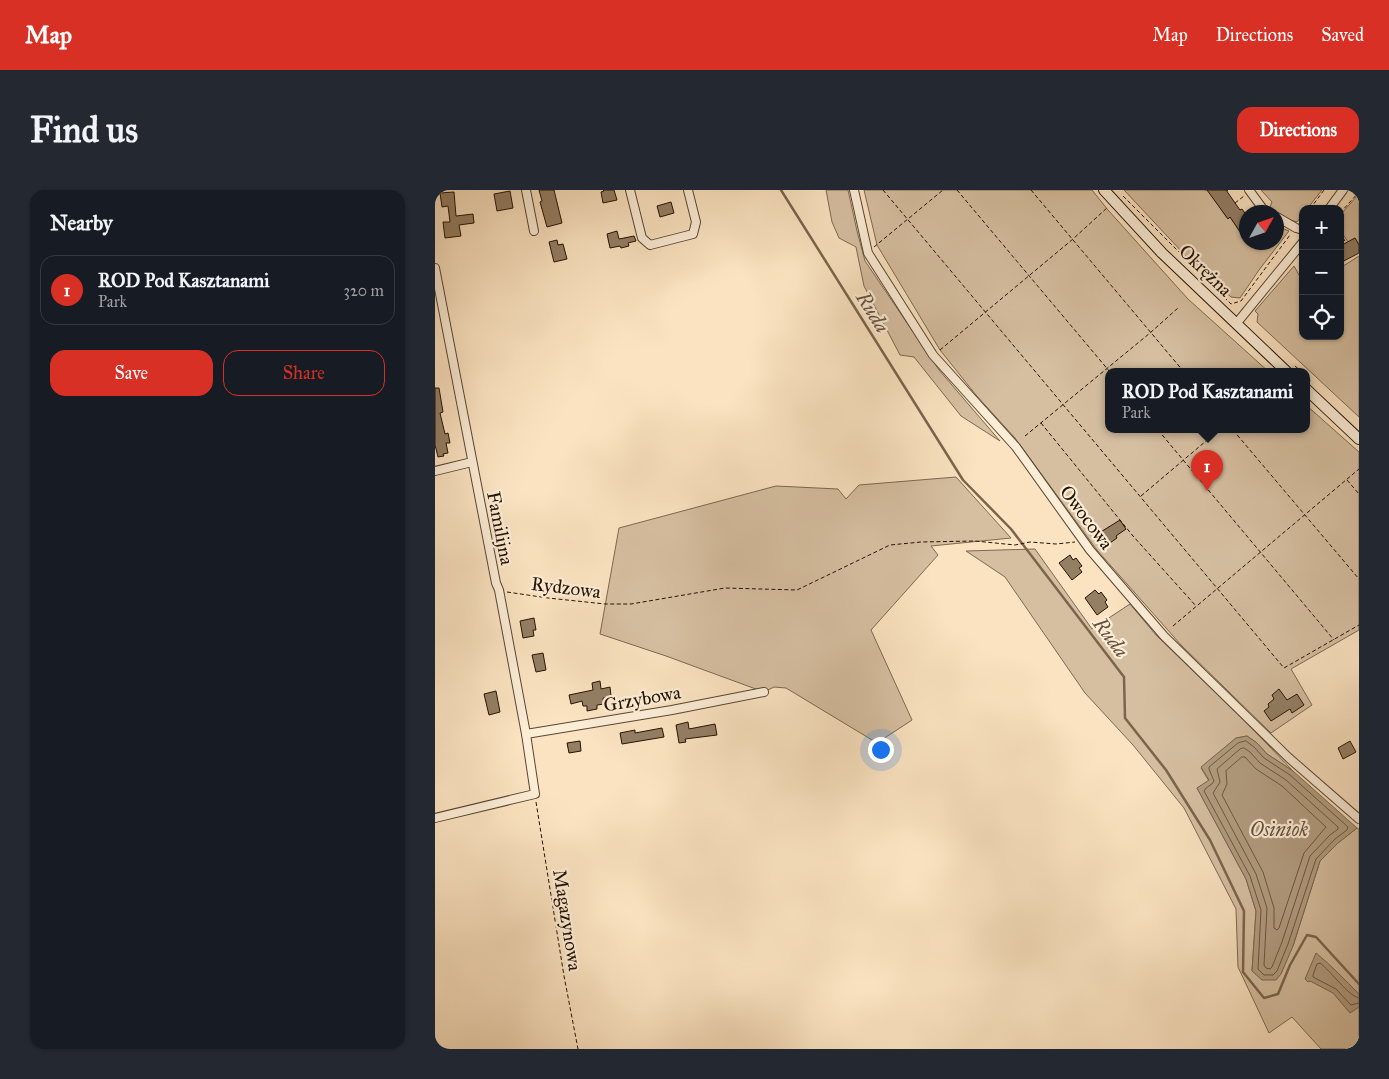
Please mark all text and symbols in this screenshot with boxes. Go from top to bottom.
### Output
text: Map [25,20,72,50]
text: Map [1152,24,1188,46]
text: Directions [1216,24,1293,46]
text: Saved [1321,24,1364,46]
button: Directions [1237,107,1359,153]
text: Find us [30,109,138,152]
north arrow [1239,205,1284,250]
map controls [1299,205,1344,340]
button: + [1299,205,1344,250]
text: Nearby [50,210,113,236]
street label: Okrężna [1174,239,1238,302]
button: − [1299,250,1344,295]
text: ROD Pod Kasztanami [98,269,270,292]
text: 1 [64,281,70,300]
text: 320 m [344,281,384,300]
water label: Ruda [851,286,895,337]
text: Park [98,292,127,311]
button: locate [1299,295,1344,340]
button: Save [50,350,213,396]
button: Share [223,350,385,396]
popup [1105,368,1310,433]
text: ROD Pod Kasztanami [1122,380,1293,403]
text: Park [1122,403,1151,422]
pin: 1 [1191,450,1223,491]
street label: Owocowa [1055,481,1119,555]
street label: Familijna [482,489,519,568]
street label: Rydzowa [530,572,603,603]
water label: Ruda [1088,611,1134,662]
street label: Grzybowa [602,680,683,717]
your location [868,737,894,763]
water label: Osiniok [1250,817,1308,841]
street label: Magazynowa [547,868,587,974]

